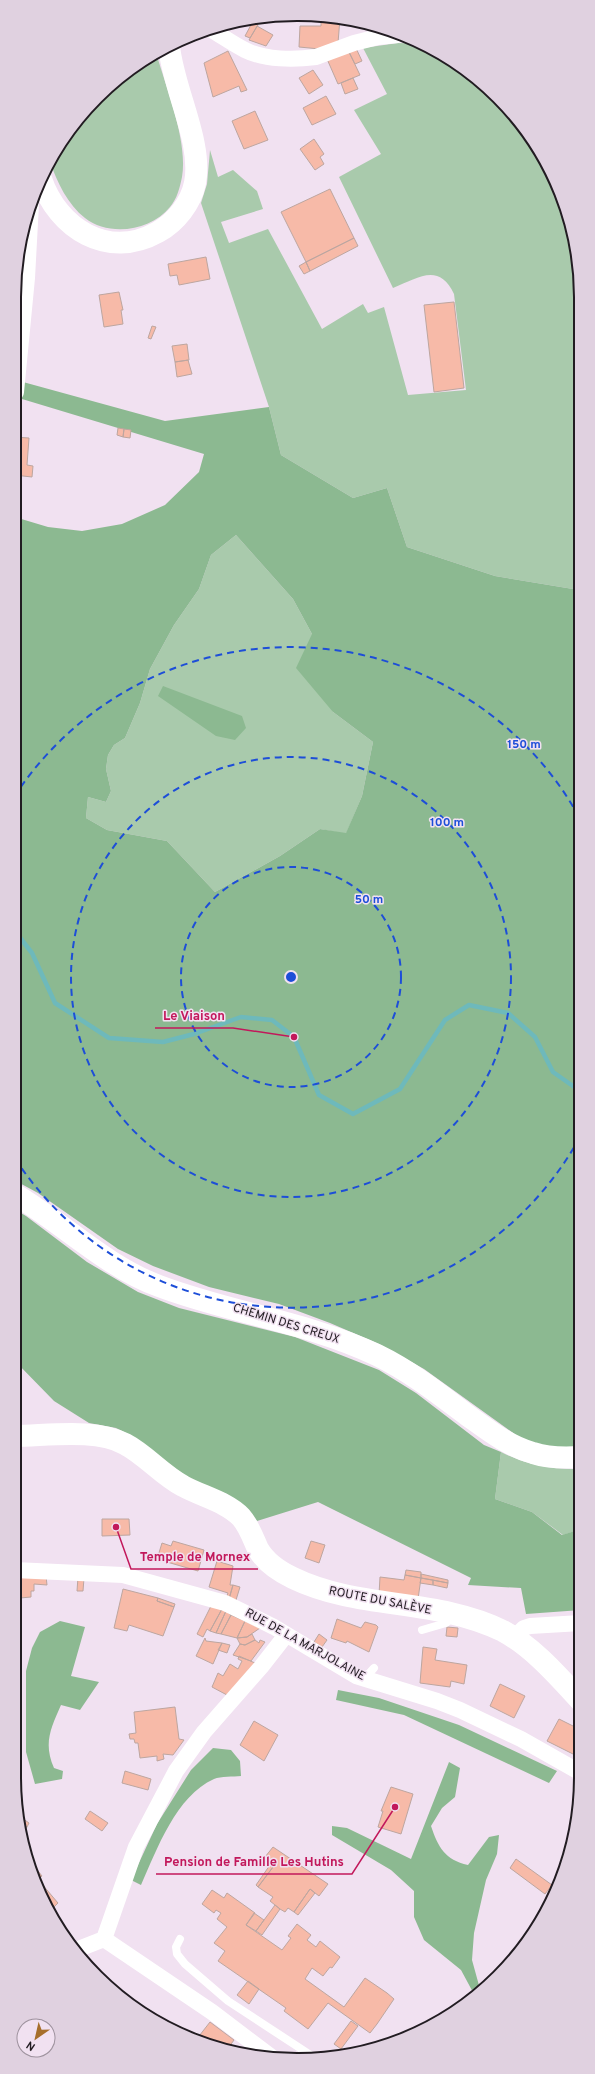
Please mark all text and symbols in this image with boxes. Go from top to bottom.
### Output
text: 150 m [507,737,541,753]
text: 100 m [430,815,464,831]
text: 50 m [355,892,383,908]
centre of rings [284,970,298,984]
callout: Le Viaison [155,1003,233,1028]
text: Le Viaison [163,1009,225,1025]
street label: CHEMIN DES CREUX [231,1300,341,1348]
callout: Temple de Mornex [131,1544,258,1569]
text: Temple de Mornex [140,1550,251,1566]
street label: ROUTE DU SALÈVE [327,1583,433,1619]
street label: RUE DE LA MARJOLAINE [242,1605,368,1685]
callout: Pension de Famille Les Hutins [156,1849,352,1874]
text: Pension de Famille Les Hutins [164,1855,344,1871]
north arrow [16,2018,56,2058]
text: N [24,2037,38,2053]

